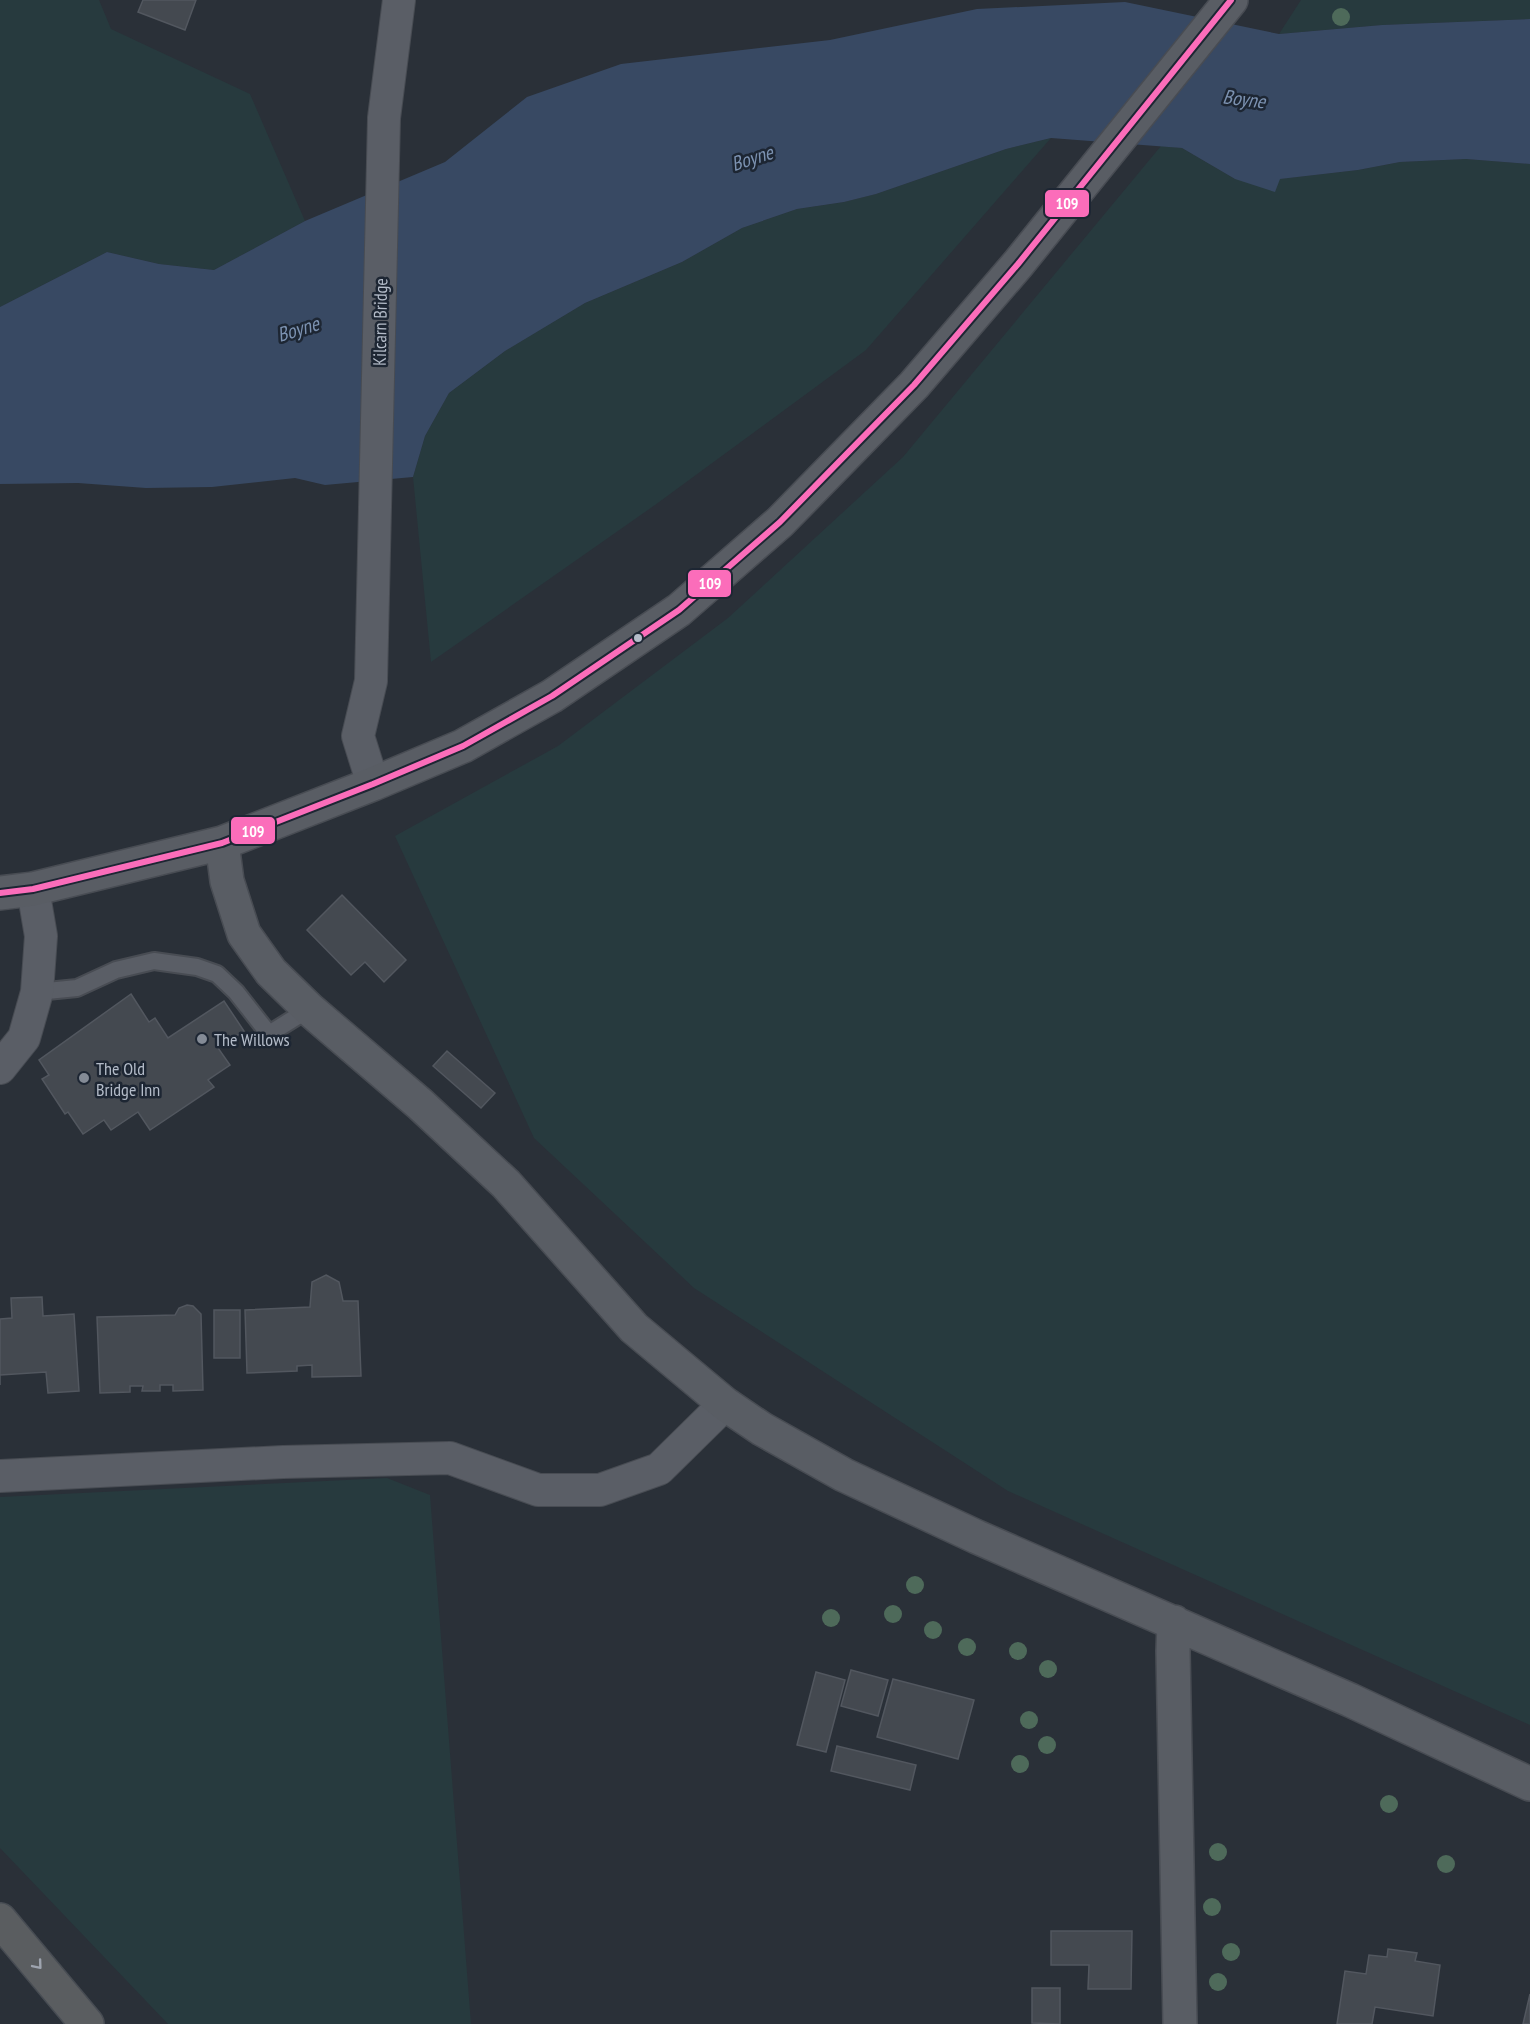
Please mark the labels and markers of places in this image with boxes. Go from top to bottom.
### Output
unlabelled marker [632,632,644,644]
place label: The Willows [214,1028,290,1051]
marker: The Willows [195,1032,209,1046]
place label: The Old Bridge Inn [96,1057,160,1101]
marker: The Old Bridge Inn [77,1071,91,1085]

